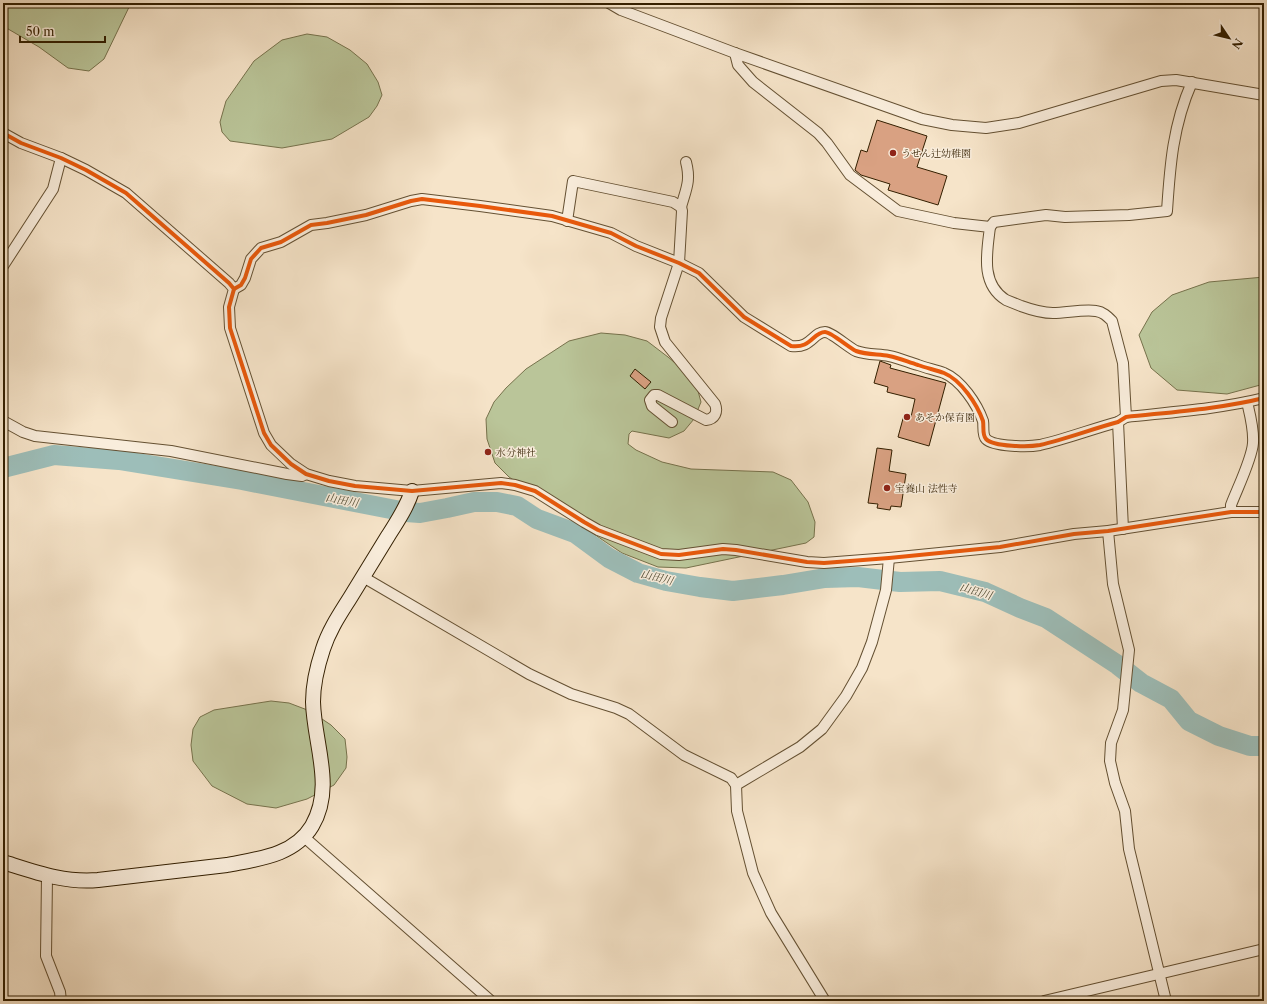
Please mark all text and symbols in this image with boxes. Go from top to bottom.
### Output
scale bar [20,18,105,44]
north arrow [1209,18,1249,58]
text: 50 m [26,24,55,39]
text: N [1228,36,1246,52]
place label: うせん辻幼稚園 [901,147,971,160]
marker: うせん辻幼稚園 [888,148,898,158]
place label: あそか保育園 [915,411,975,424]
marker: あそか保育園 [902,412,912,422]
place label: 水分神社 [496,446,536,459]
marker: 水分神社 [483,447,493,457]
place label: 宝養山 法性寺 [895,482,958,495]
marker: 宝養山 法性寺 [882,483,892,493]
water label: 山田川 [324,490,361,510]
water label: 山田川 [639,566,676,588]
water label: 山田川 [958,579,995,603]

